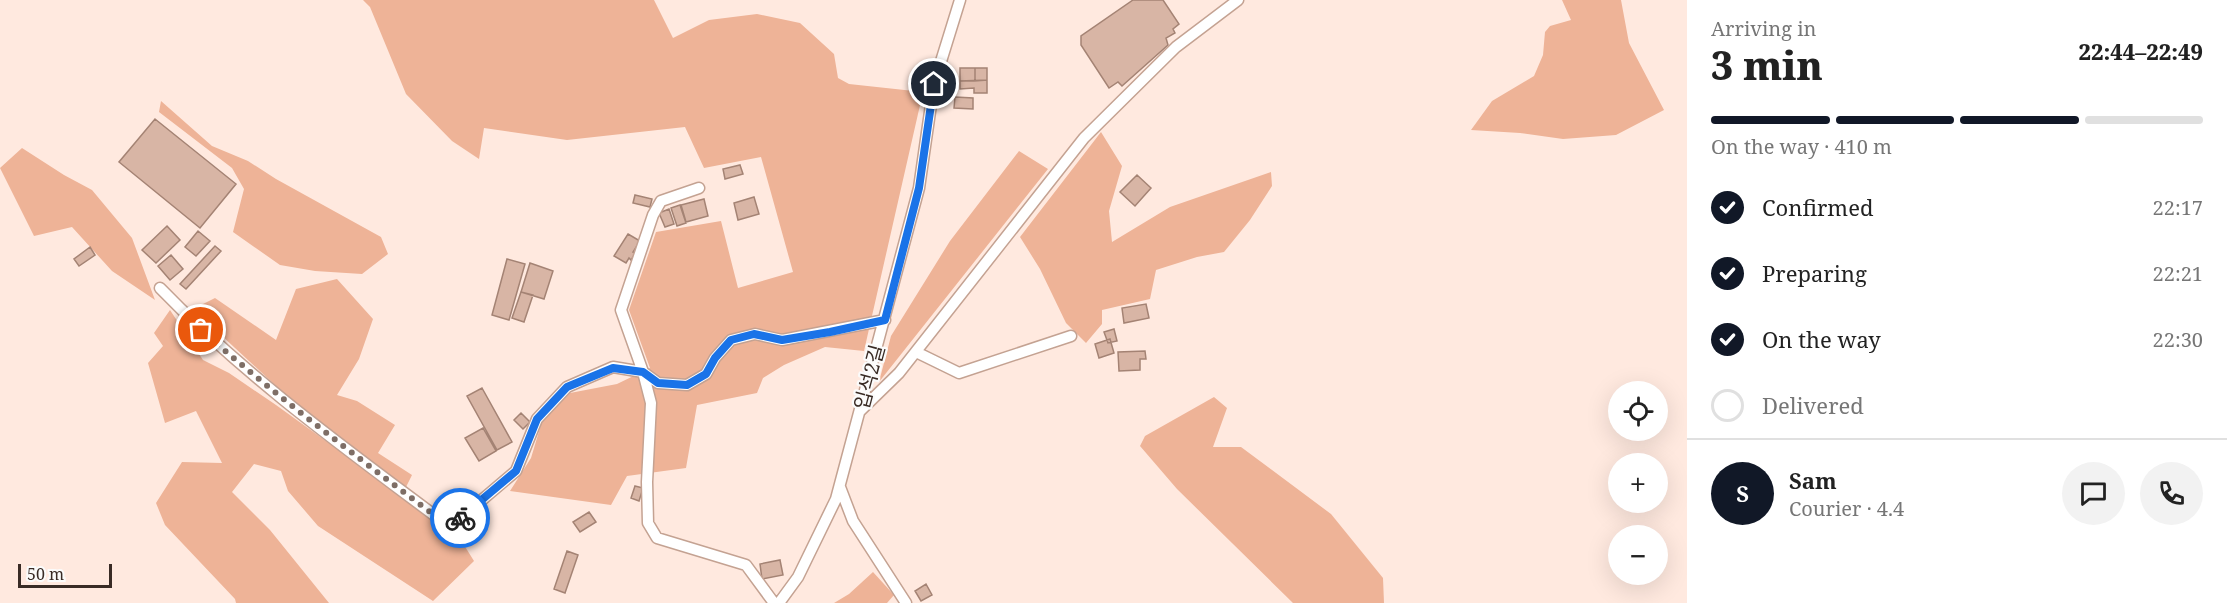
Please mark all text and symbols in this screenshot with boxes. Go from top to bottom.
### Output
text: Arriving in [1711,15,1816,42]
text: 22:44–22:49 [2079,36,2203,66]
text: 3 min [1711,38,1823,91]
pin [908,58,959,109]
icon: home [917,67,950,100]
text: On the way · 410 m [1711,133,1892,160]
icon: check [1711,191,1744,224]
text: Confirmed [1762,192,1873,222]
text: 22:17 [2153,194,2203,221]
icon: check [1711,257,1744,290]
text: Preparing [1762,258,1867,288]
text: 22:21 [2153,260,2203,287]
pin [175,304,226,355]
icon: bag [184,313,217,346]
icon: check [1711,323,1744,356]
text: On the way [1762,324,1881,354]
text: 22:30 [2153,326,2203,353]
street label: 입석2길 [847,341,891,413]
map controls [1608,381,1668,585]
button: locate [1608,381,1668,441]
text: Delivered [1762,390,1864,420]
button: + [1608,453,1668,513]
button: chat [2062,462,2125,525]
button: phone [2140,462,2203,525]
text: Sam [1789,465,1837,495]
text: S [1736,478,1749,508]
courier [430,488,490,548]
text: Courier · 4.4 [1789,495,1904,522]
icon: bike [444,502,477,535]
button: − [1608,525,1668,585]
scale bar [18,561,112,588]
text: 50 m [27,563,64,585]

